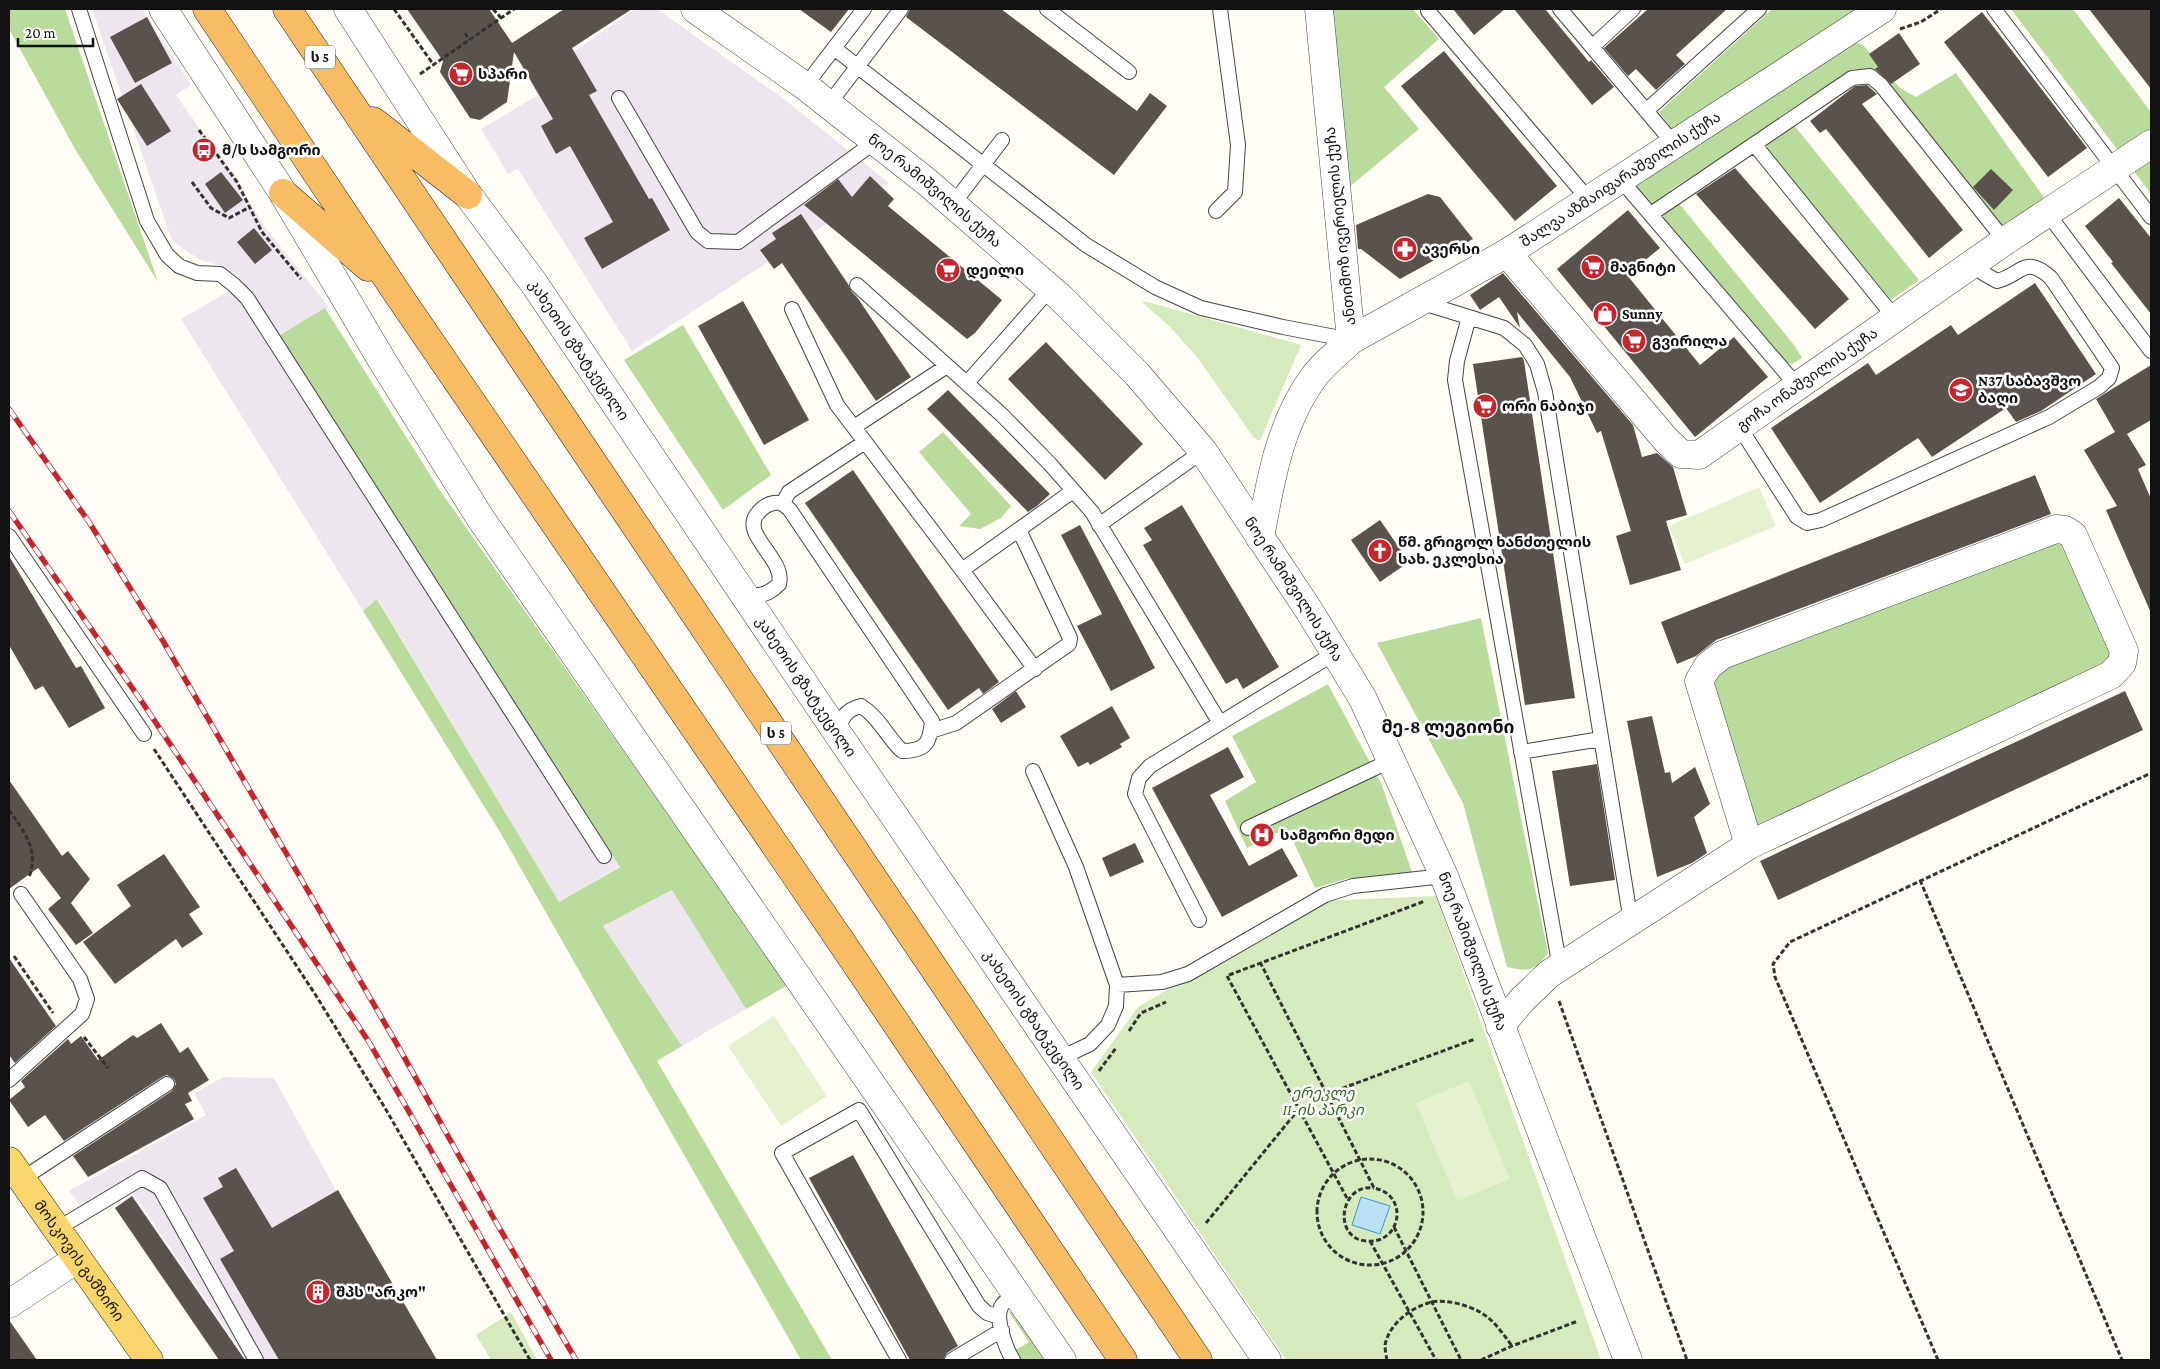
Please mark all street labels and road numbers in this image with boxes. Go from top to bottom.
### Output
road number: ს 5 [305,46,335,68]
street label: შალვა აზმაიფარაშვილის ქუჩა [1518,108,1723,250]
street label: ანთიმოზ ივერიელის ქუჩა [1322,126,1359,326]
street label: ნოე რამიშვილის ქუჩა [865,131,1005,251]
street label: კახეთის გზატკეცილი [525,277,632,423]
street label: გოჩა ონაშვილის ქუჩა [1734,325,1881,435]
street label: ნოე რამიშვილის ქუჩა [1241,514,1346,664]
street label: კახეთის გზატკეცილი [752,613,859,760]
road number: ს 5 [761,721,791,744]
street label: ნოე რამიშვილის ქუჩა [1435,870,1510,1033]
street label: კახეთის გზატკეცილი [980,947,1088,1093]
street label: მოსკოვის გამზირი [31,1197,127,1324]

